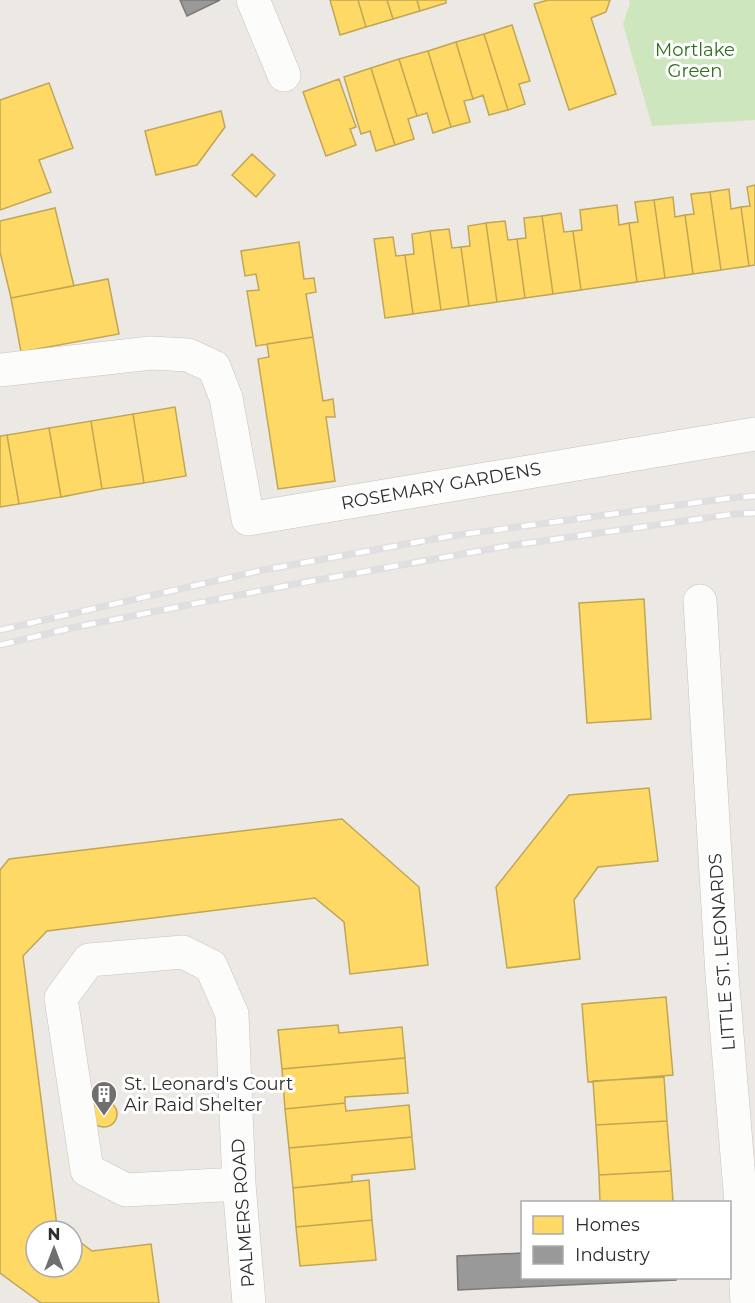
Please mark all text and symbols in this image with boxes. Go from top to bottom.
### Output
park label: Mortlake Green [655,39,735,82]
street label: ROSEMARY GARDENS [339,458,543,514]
street label: LITTLE ST. LEONARDS [704,853,740,1051]
place label: St. Leonard's Court Air Raid Shelter [124,1073,293,1116]
building icon: St. Leonard's Court Air Raid Shelter [89,1079,119,1117]
street label: PALMERS ROAD [227,1138,259,1288]
legend [521,1201,731,1279]
text: Homes [575,1214,640,1236]
north arrow [24,1219,84,1279]
text: N [48,1225,60,1244]
text: Industry [575,1244,650,1266]

